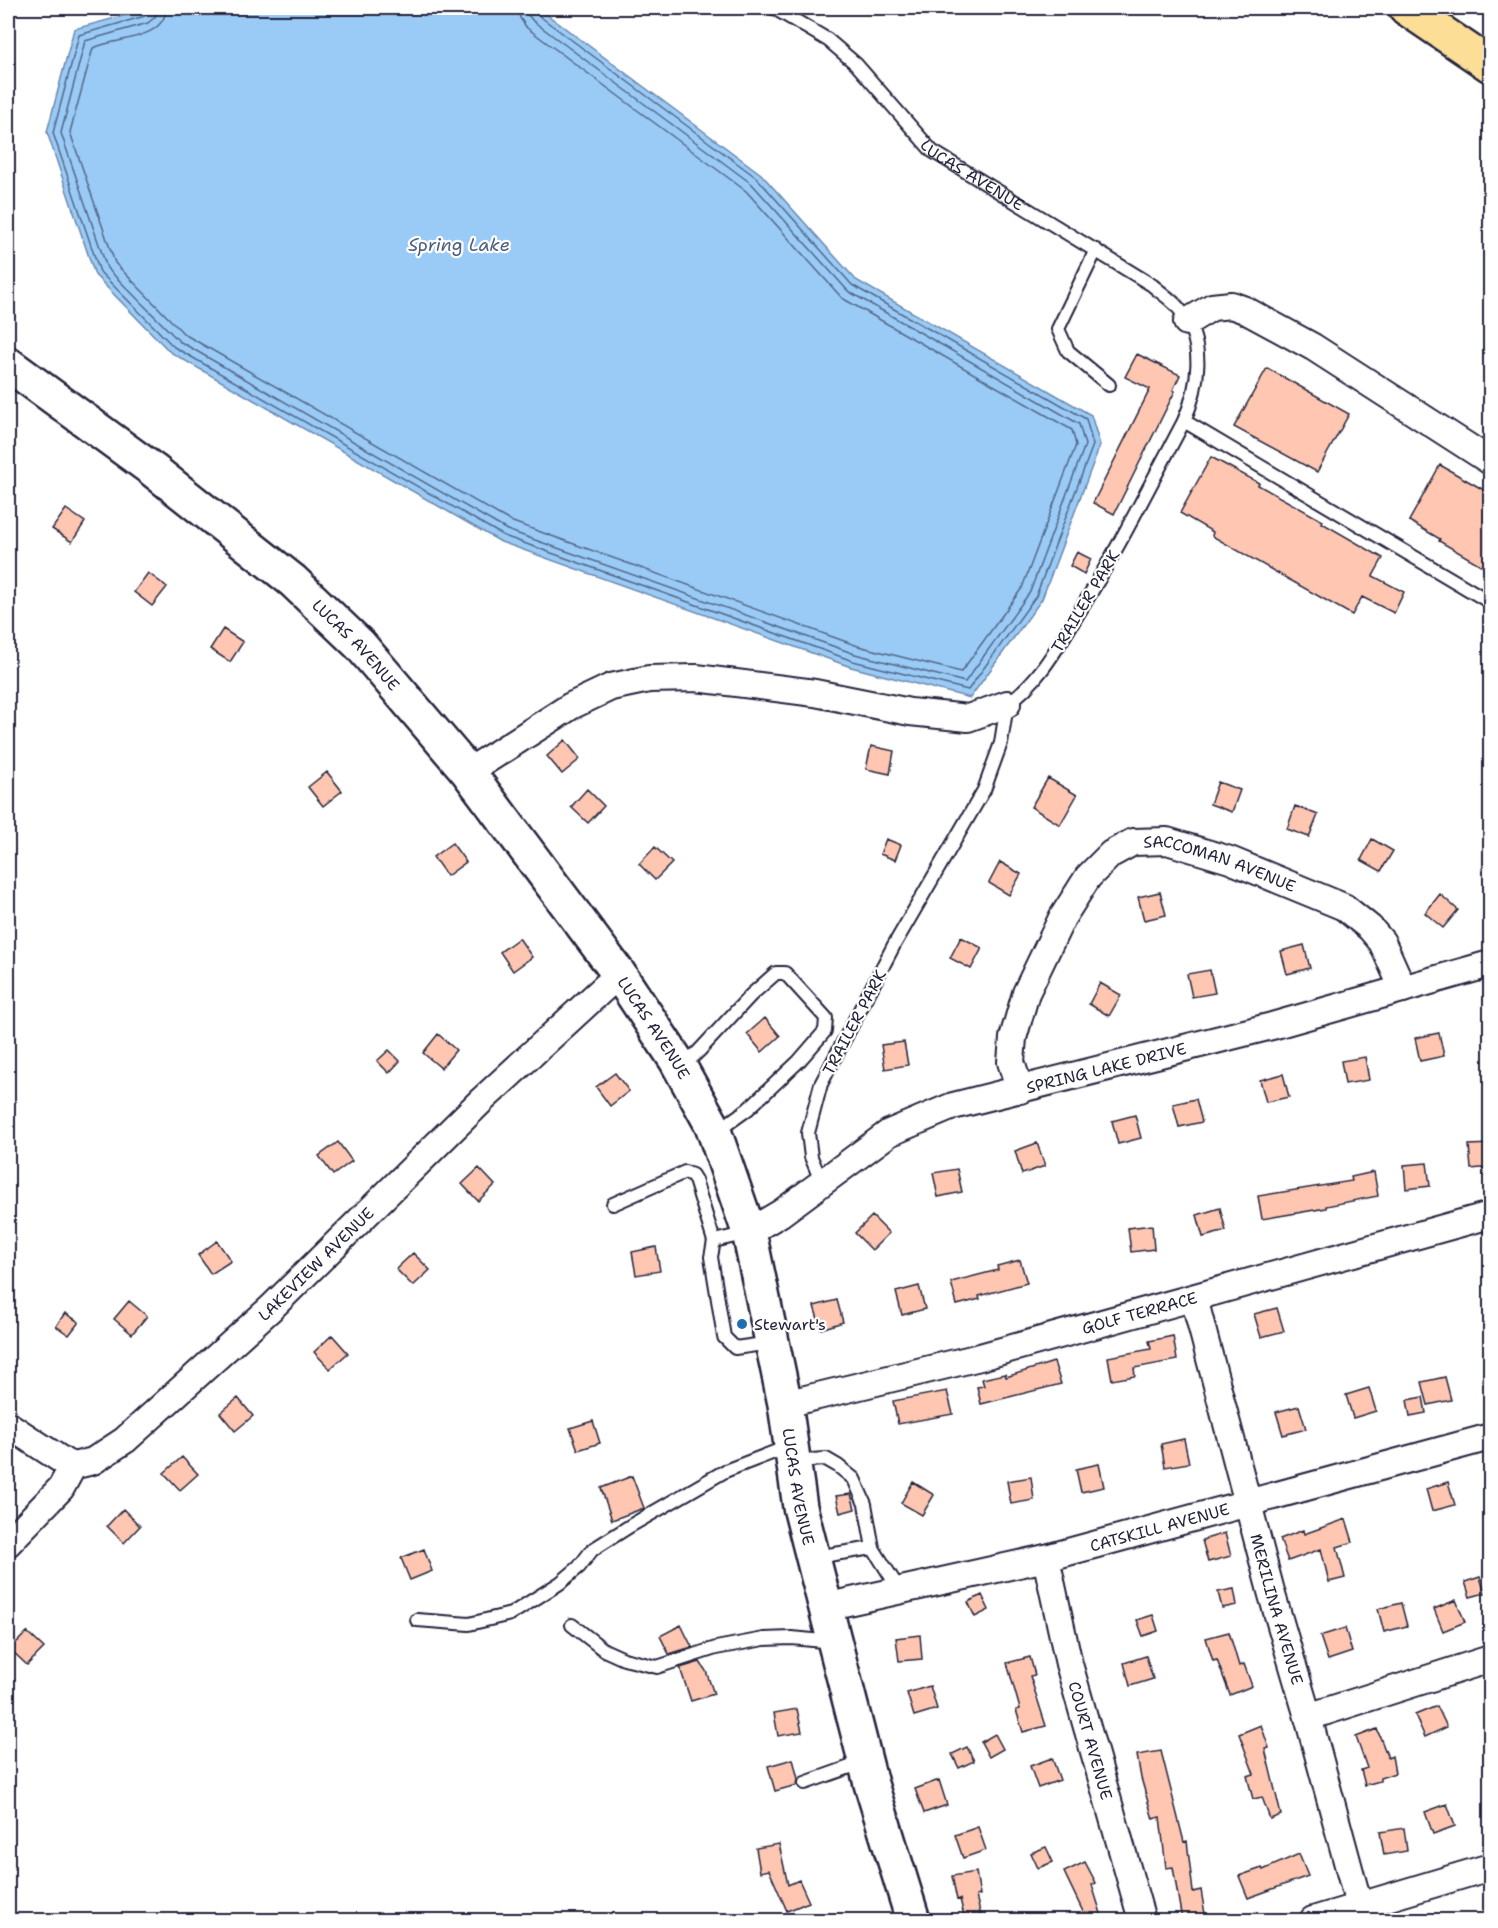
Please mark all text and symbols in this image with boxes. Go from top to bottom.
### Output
street label: LUCAS AVENUE [916,135,1028,216]
water label: Spring Lake [408,233,510,257]
street label: TRAILER PARK [1046,545,1125,657]
street label: LUCAS AVENUE [307,595,404,695]
street label: SACCOMAN AVENUE [1143,830,1299,897]
street label: TRAILER PARK [818,965,891,1079]
street label: LUCAS AVENUE [613,973,695,1083]
street label: SPRING LAKE DRIVE [1024,1038,1189,1098]
street label: LAKEVIEW AVENUE [254,1203,378,1326]
street label: GOLF TERRACE [1079,1287,1200,1339]
place label: Stewart's [754,1314,826,1335]
marker: Stewart's [735,1317,749,1331]
street label: LUCAS AVENUE [778,1427,819,1547]
street label: CATSKILL AVENUE [1088,1499,1232,1557]
street label: MERILINA AVENUE [1245,1531,1308,1687]
street label: COURT AVENUE [1063,1679,1117,1802]

